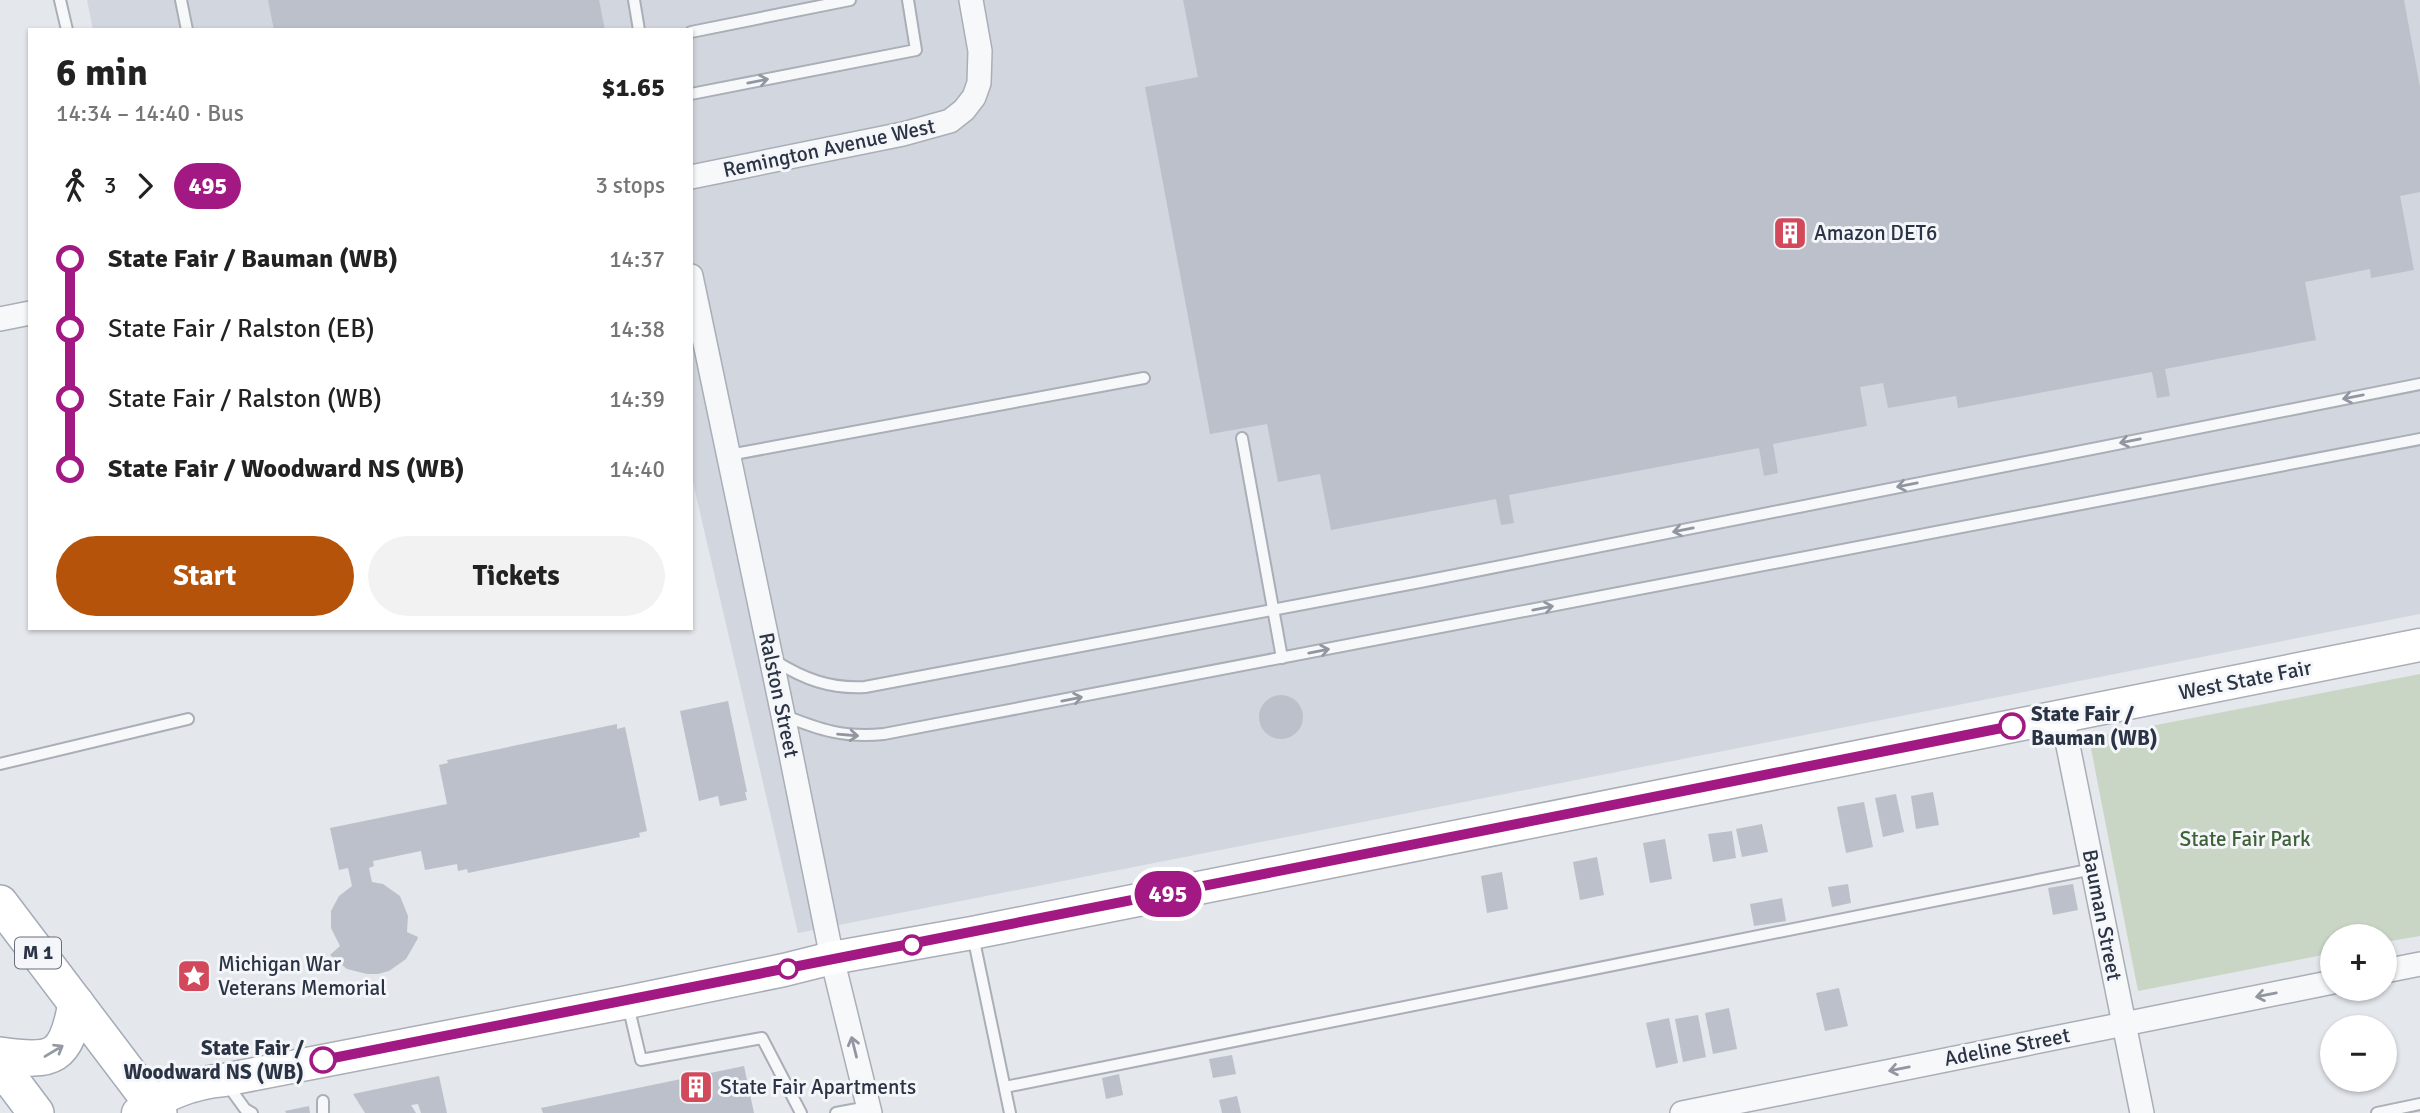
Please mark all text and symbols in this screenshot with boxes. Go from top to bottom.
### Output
text: 6 min [56,49,148,96]
text: $1.65 [601,72,665,104]
one-way arrow [746,73,769,87]
text: 14:34 – 14:40 · Bus [56,99,244,128]
street label: Remington Avenue West [720,113,938,183]
icon: walk [56,167,94,205]
icon: forward [126,167,164,205]
text: 3 [104,171,116,200]
text: 495 [188,171,227,201]
text: 3 stops [595,171,665,200]
building icon: Amazon DET6 [1771,214,1809,252]
place label: Amazon DET6 [1814,220,1937,246]
text: State Fair / Bauman (WB) [108,243,398,275]
text: 14:37 [609,245,665,274]
text: State Fair / Ralston (EB) [108,313,375,345]
text: 14:38 [609,315,665,344]
text: State Fair / Ralston (WB) [108,383,382,415]
text: 14:39 [609,385,665,414]
one-way arrow [2342,391,2365,405]
one-way arrow [2119,435,2142,449]
text: State Fair / Woodward NS (WB) [108,453,465,485]
text: 14:40 [609,455,665,484]
one-way arrow [1896,479,1919,493]
one-way arrow [1673,523,1695,537]
button: Start [56,536,354,616]
button: Tickets [368,536,665,616]
one-way arrow [1531,601,1554,614]
street label: Ralston Street [753,630,805,760]
one-way arrow [1307,644,1330,657]
street label: West State Fair [2176,654,2314,706]
one-way arrow [1060,691,1083,705]
place label: State Fair / Bauman (WB) [2031,701,2158,751]
marker: State Fair / Bauman (WB) [1999,713,2025,739]
one-way arrow [836,729,859,742]
park label: State Fair Park [2179,826,2311,852]
street label: Bauman Street [2077,847,2127,983]
line badge: 495 [1128,871,1208,917]
text: 495 [1149,879,1187,909]
map controls [2320,924,2397,1092]
button: + [2320,924,2397,1001]
unlabelled marker [902,935,922,955]
road number: M 1 [15,937,61,968]
place label: Michigan War Veterans Memorial [218,951,386,1001]
place icon: Michigan War Veterans Memorial [175,957,213,995]
unlabelled marker [778,959,798,979]
one-way arrow [2255,989,2278,1003]
button: − [2320,1015,2397,1092]
street label: Adeline Street [1942,1022,2072,1072]
place label: State Fair / Woodward NS (WB) [123,1035,305,1085]
one-way arrow [846,1036,860,1059]
one-way arrow [43,1044,63,1058]
marker: State Fair / Woodward NS (WB) [310,1047,336,1073]
one-way arrow [1888,1063,1911,1077]
building icon: State Fair Apartments [677,1068,715,1106]
place label: State Fair Apartments [720,1074,916,1100]

